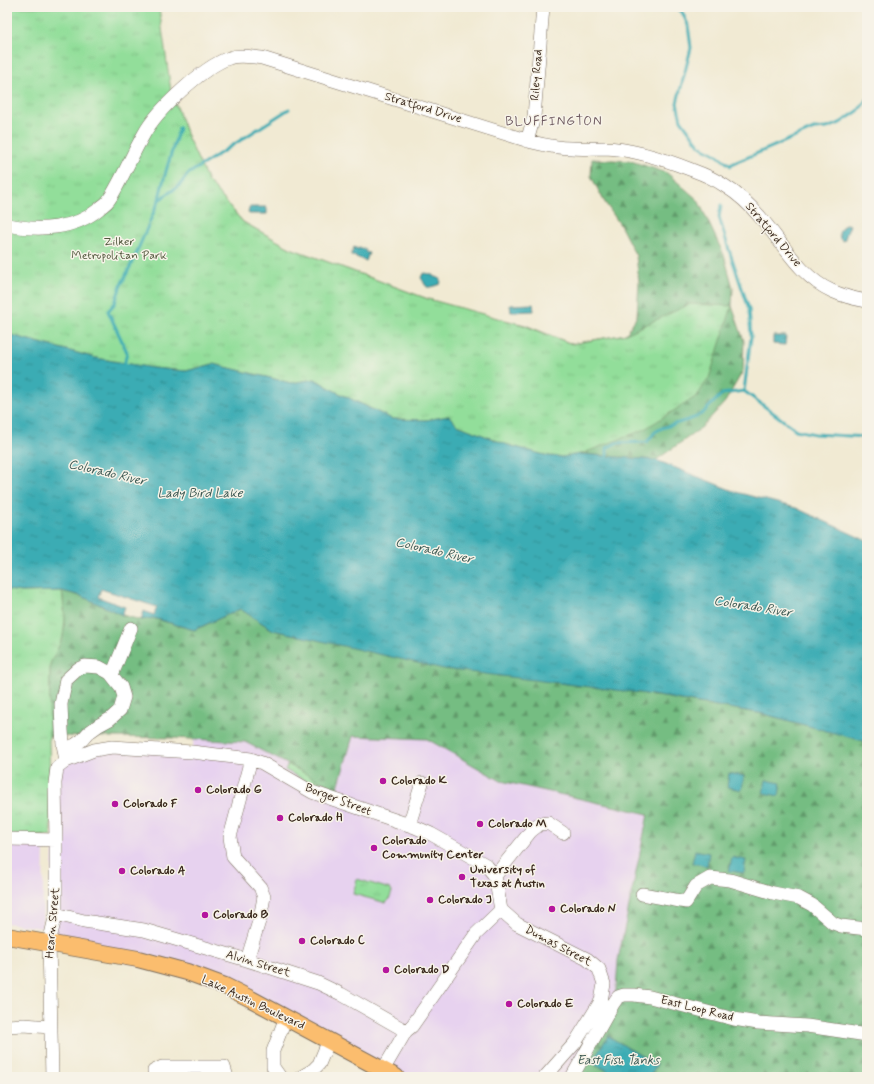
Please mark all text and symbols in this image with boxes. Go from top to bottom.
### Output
street label: Riley Road [527,49,547,101]
street label: Stratford Drive [382,89,464,128]
district label: BLUFFINGTON [505,113,603,130]
street label: Stratford Drive [740,199,805,271]
park label: Zilker Metropolitan Park [71,234,167,264]
water label: Colorado River [67,456,149,491]
water label: Lady Bird Lake [157,485,244,502]
water label: Colorado River [394,534,476,569]
water label: Colorado River [713,592,795,622]
place label: Colorado K [391,773,448,789]
marker: Colorado K [378,776,388,786]
street label: Borger Street [303,780,374,820]
place label: Colorado G [206,782,262,798]
marker: Colorado G [193,785,203,795]
place label: Colorado F [123,796,178,812]
marker: Colorado F [110,799,120,809]
place label: Colorado H [288,810,343,826]
marker: Colorado H [275,813,285,823]
place label: Colorado M [488,816,547,832]
marker: Colorado M [475,819,485,829]
place label: Colorado Community Center [382,833,484,863]
marker: Colorado Community Center [369,843,379,853]
place label: University of Texas at Austin [470,862,545,892]
place label: Colorado A [130,863,186,879]
marker: Colorado A [117,866,127,876]
marker: University of Texas at Austin [457,872,467,882]
street label: Hearn Street [42,887,64,959]
place label: Colorado J [438,892,492,908]
marker: Colorado J [425,895,435,905]
place label: Colorado N [560,901,616,917]
marker: Colorado N [547,904,557,914]
place label: Colorado B [213,907,269,923]
marker: Colorado B [200,910,210,920]
street label: Dumas Street [522,922,594,970]
place label: Colorado C [310,933,365,949]
marker: Colorado C [297,936,307,946]
street label: Alvin Street [224,947,292,981]
place label: Colorado D [394,962,450,978]
marker: Colorado D [381,965,391,975]
street label: Lake Austin Boulevard [199,972,307,1034]
street label: East Loop Road [659,992,735,1026]
place label: Colorado E [517,996,574,1012]
marker: Colorado E [504,999,514,1009]
water label: East Fish Tanks [577,1052,660,1069]

